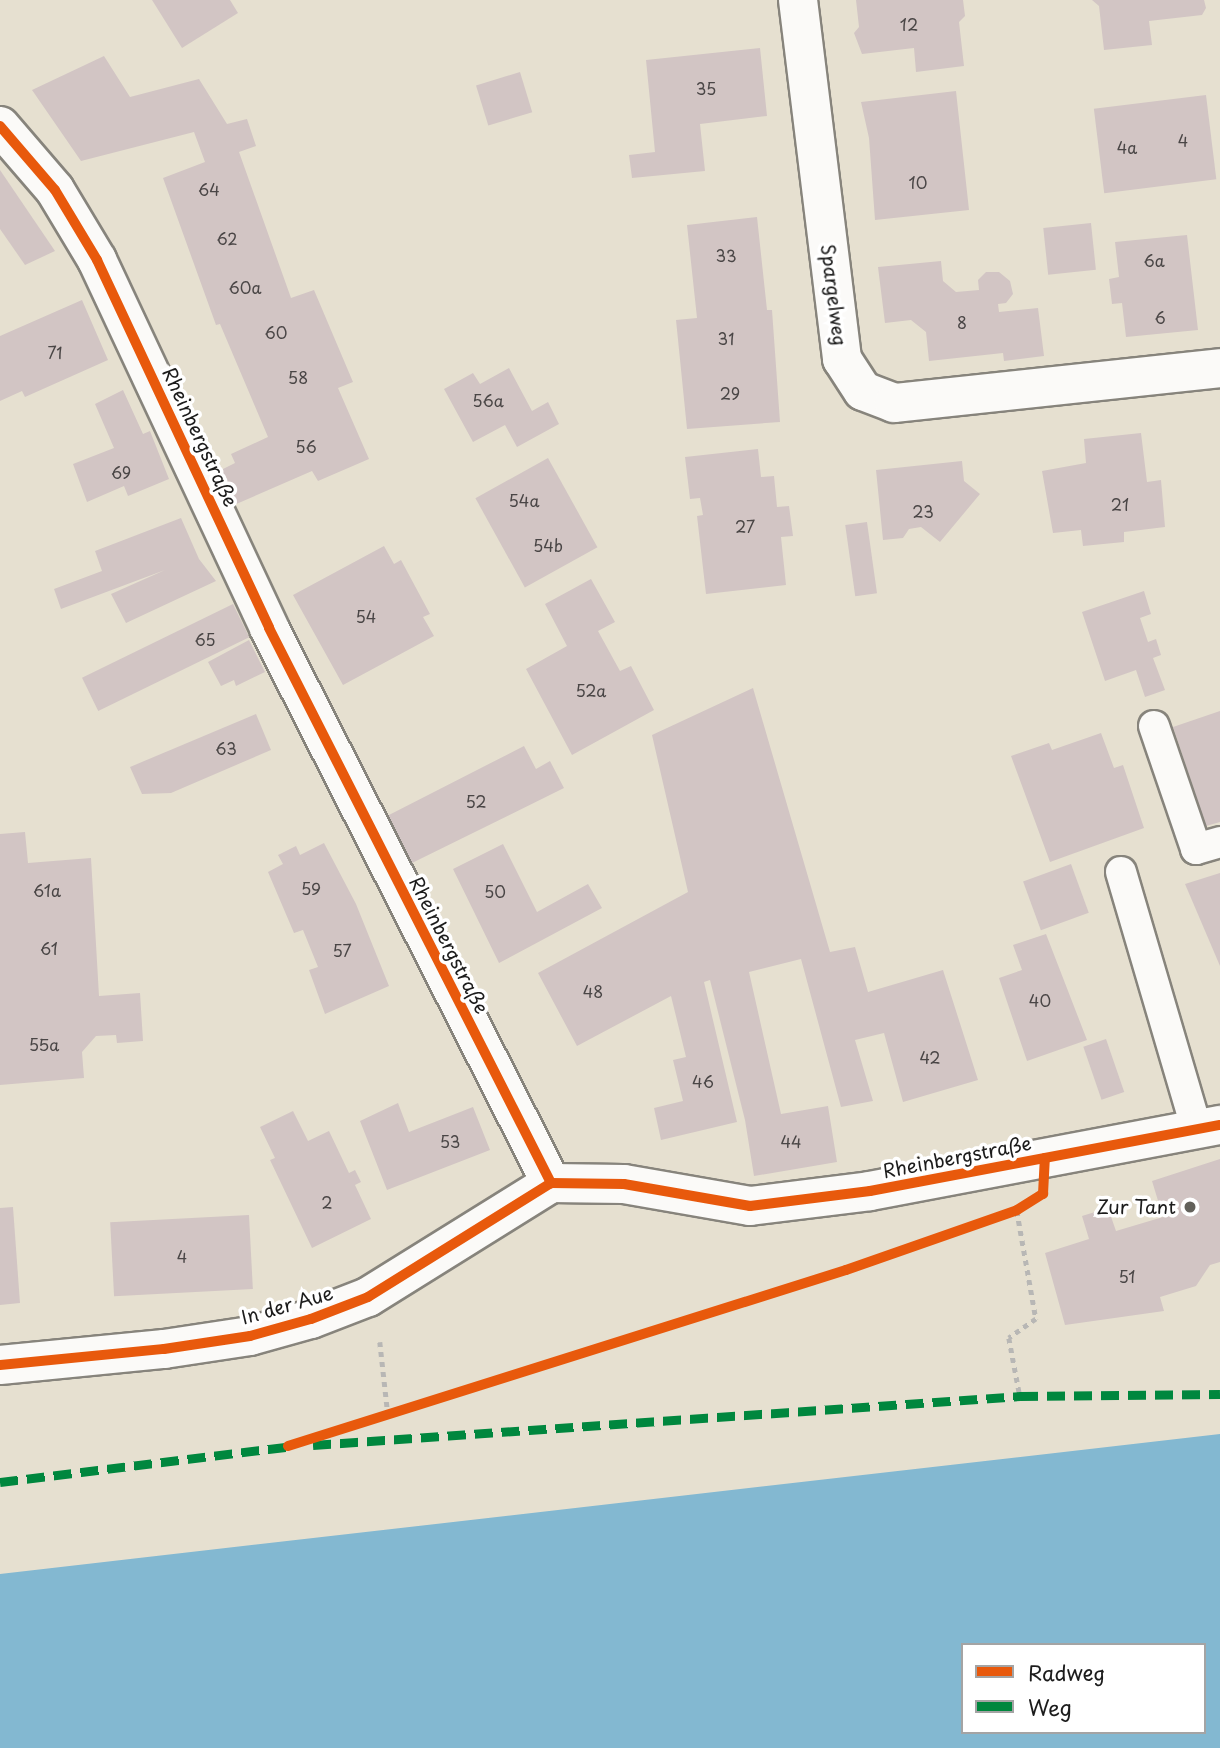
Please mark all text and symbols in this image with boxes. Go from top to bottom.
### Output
house number: 12 [900,14,918,34]
house number: 35 [696,78,716,98]
house number: 4 [1178,130,1188,150]
house number: 4a [1117,137,1137,157]
house number: 10 [909,172,927,192]
house number: 64 [198,179,220,199]
house number: 62 [216,228,238,248]
street label: Spargelweg [816,243,852,347]
house number: 33 [715,245,737,265]
house number: 6a [1143,250,1165,270]
house number: 60a [229,277,261,297]
house number: 6 [1154,307,1166,327]
house number: 8 [957,312,967,332]
house number: 60 [265,322,287,342]
house number: 31 [718,328,734,348]
house number: 71 [48,342,62,362]
street label: Rheinbergstraße [158,364,242,510]
house number: 58 [288,367,308,387]
house number: 29 [720,383,740,403]
house number: 56a [472,390,504,410]
house number: 56 [295,436,317,456]
house number: 69 [111,462,131,482]
house number: 54a [509,490,539,510]
house number: 21 [1111,494,1129,514]
house number: 23 [912,501,934,521]
house number: 27 [735,516,755,536]
house number: 54b [533,535,563,555]
house number: 54 [356,606,376,626]
house number: 65 [194,629,216,649]
house number: 52a [576,680,606,700]
house number: 63 [215,738,237,758]
house number: 52 [465,791,487,811]
street label: Rheinbergstraße [405,873,493,1017]
house number: 59 [301,878,321,898]
house number: 61a [33,880,61,900]
house number: 50 [484,881,506,901]
house number: 61 [40,938,58,958]
house number: 57 [332,940,352,960]
house number: 48 [583,981,603,1001]
house number: 40 [1029,990,1051,1010]
house number: 55a [29,1034,59,1054]
house number: 42 [919,1047,941,1067]
house number: 46 [692,1071,714,1091]
house number: 53 [440,1131,460,1151]
house number: 44 [780,1131,802,1151]
street label: Rheinbergstraße [881,1131,1033,1183]
house number: 2 [321,1192,333,1212]
place label: Zur Tant [1097,1196,1176,1218]
marker: Zur Tant [1182,1199,1198,1215]
house number: 4 [177,1246,187,1266]
house number: 51 [1118,1266,1136,1286]
street label: In der Aue [238,1281,336,1329]
legend [961,1643,1206,1734]
text: Radweg [1028,1656,1105,1688]
text: Weg [1028,1691,1072,1723]

